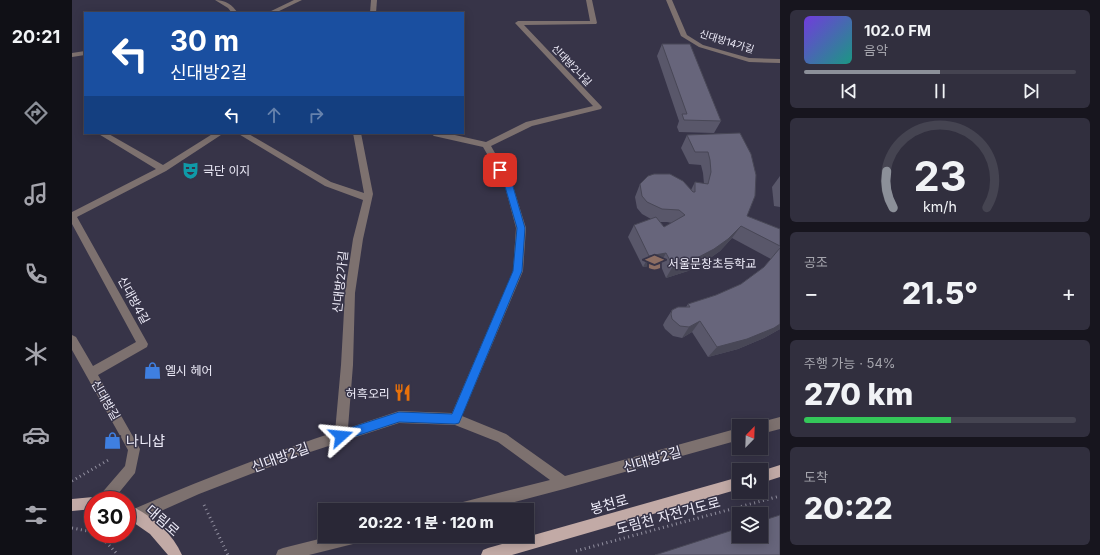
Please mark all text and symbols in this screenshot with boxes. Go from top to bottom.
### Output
text: 102.0 FM [864,21,931,40]
text: 30 m [170,24,239,58]
text: 20:21 [12,26,60,47]
street label: 신대방14가길 [698,27,756,55]
icon: left [104,28,156,80]
street label: 신대방2나길 [550,42,594,88]
text: 음악 [864,42,888,58]
text: 신대방2길 [170,62,247,83]
icon: previous [838,80,860,102]
icon: pause [929,80,951,102]
icon: next [1020,80,1042,102]
icon: directions [22,99,50,127]
icon: left [221,104,243,126]
icon: ahead [263,104,285,126]
icon: right [305,104,327,126]
text: 23 [913,151,967,201]
pin [483,153,517,187]
icon: arrive [489,159,511,181]
theatre icon: 극단 이지 [180,160,200,180]
place label: 극단 이지 [203,163,251,178]
icon: music [22,180,50,208]
text: km/h [923,197,957,214]
street label: 신대방2가길 [329,250,351,314]
school or university icon: 서울문창초등학교 [645,253,665,273]
text: 공조 [804,254,828,270]
place label: 서울문창초등학교 [668,256,756,271]
icon: phone [22,260,50,288]
street label: 신대방4길 [115,274,153,326]
text: 21.5° [902,275,978,311]
text: − [804,280,819,306]
text: + [1061,280,1076,306]
icon: climate [22,340,50,368]
text: 주행 가능 · 54% [804,355,896,371]
shop icon: 엘시 헤어 [142,360,162,380]
place label: 엘시 헤어 [165,363,213,378]
text: 270 km [804,376,913,412]
street label: 신대방길 [88,377,124,423]
restaurant icon: 허흑오리 [393,383,413,403]
place label: 허흑오리 [346,386,390,401]
position arrow [320,415,362,457]
north arrow [732,419,768,455]
map controls [732,419,768,543]
icon: car [22,421,50,449]
shop icon: 나니샵 [103,430,123,450]
place label: 나니샵 [126,432,165,449]
street label: 신대방2길 [249,439,311,475]
street label: 신대방2길 [621,443,683,475]
button: sound [732,463,768,499]
text: 도착 [804,469,828,485]
street label: 봉천로 [588,490,630,517]
text: 20:22 [804,490,893,526]
speed limit sign: 30 [84,491,136,543]
street label: 도림천 자전거도로 [614,493,722,537]
icon: filters [22,501,50,529]
street label: 대림로 [143,501,183,539]
button: layers [732,507,768,543]
text: 20:22 · 1 분 · 120 m [358,513,494,532]

